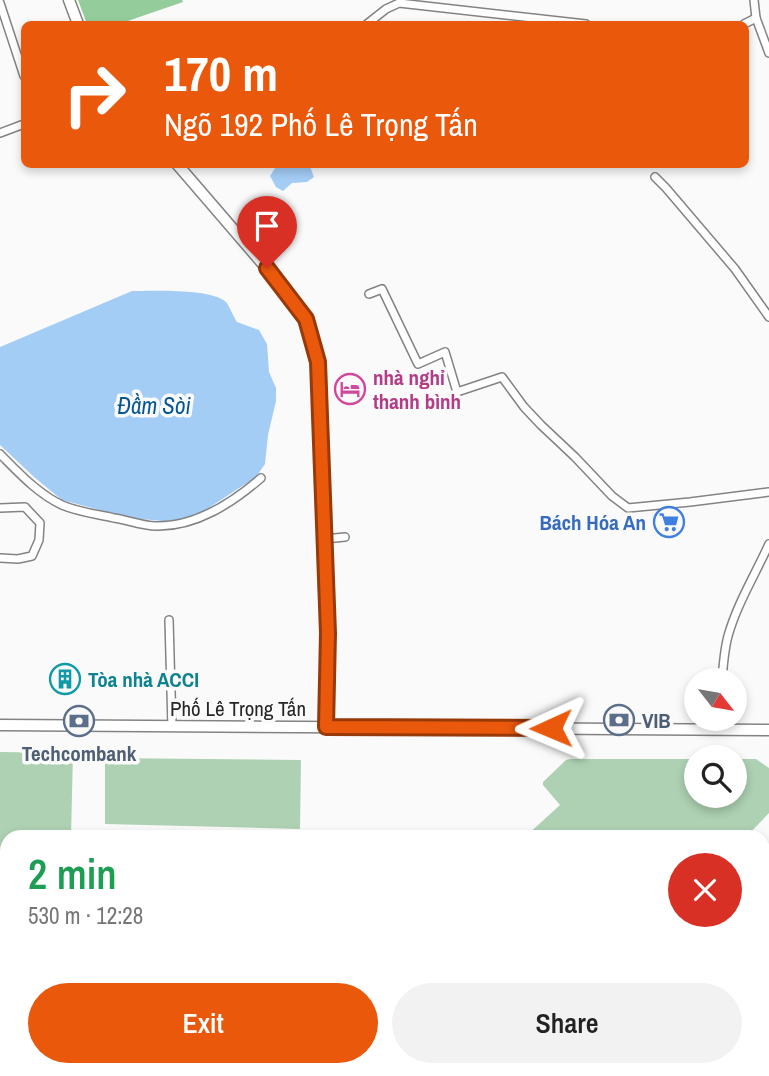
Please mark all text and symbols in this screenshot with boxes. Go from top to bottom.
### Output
text: 170 m [164,40,278,106]
icon: right [49,49,140,140]
text: Ngõ 192 Phố Lê Trọng Tấn [164,103,478,146]
pin [237,196,297,268]
icon: arrive [248,207,286,245]
place label: nhà nghỉ thanh bình [373,363,461,416]
hotel icon: nhà nghỉ thanh bình [333,372,367,406]
water label: Đầm Sòi [117,390,191,421]
supermarket icon: Bách Hóa An [652,505,686,539]
place label: Bách Hóa An [539,508,646,537]
building icon: Tòa nhà ACCI [48,662,82,696]
place label: Tòa nhà ACCI [88,665,199,694]
north arrow [684,668,747,732]
map controls [684,668,747,808]
position arrow [514,691,588,765]
street label: Phố Lê Trọng Tấn [170,694,306,723]
bank icon: VIB [602,703,636,737]
bank icon: Techcombank [62,704,96,738]
place label: VIB [642,706,671,735]
place label: Techcombank [22,739,137,768]
button: search [684,745,747,808]
text: 2 min [28,846,117,902]
button: close [668,853,742,927]
text: 530 m · 12:28 [28,900,143,931]
button: Exit [28,983,378,1063]
button: Share [392,983,742,1063]

